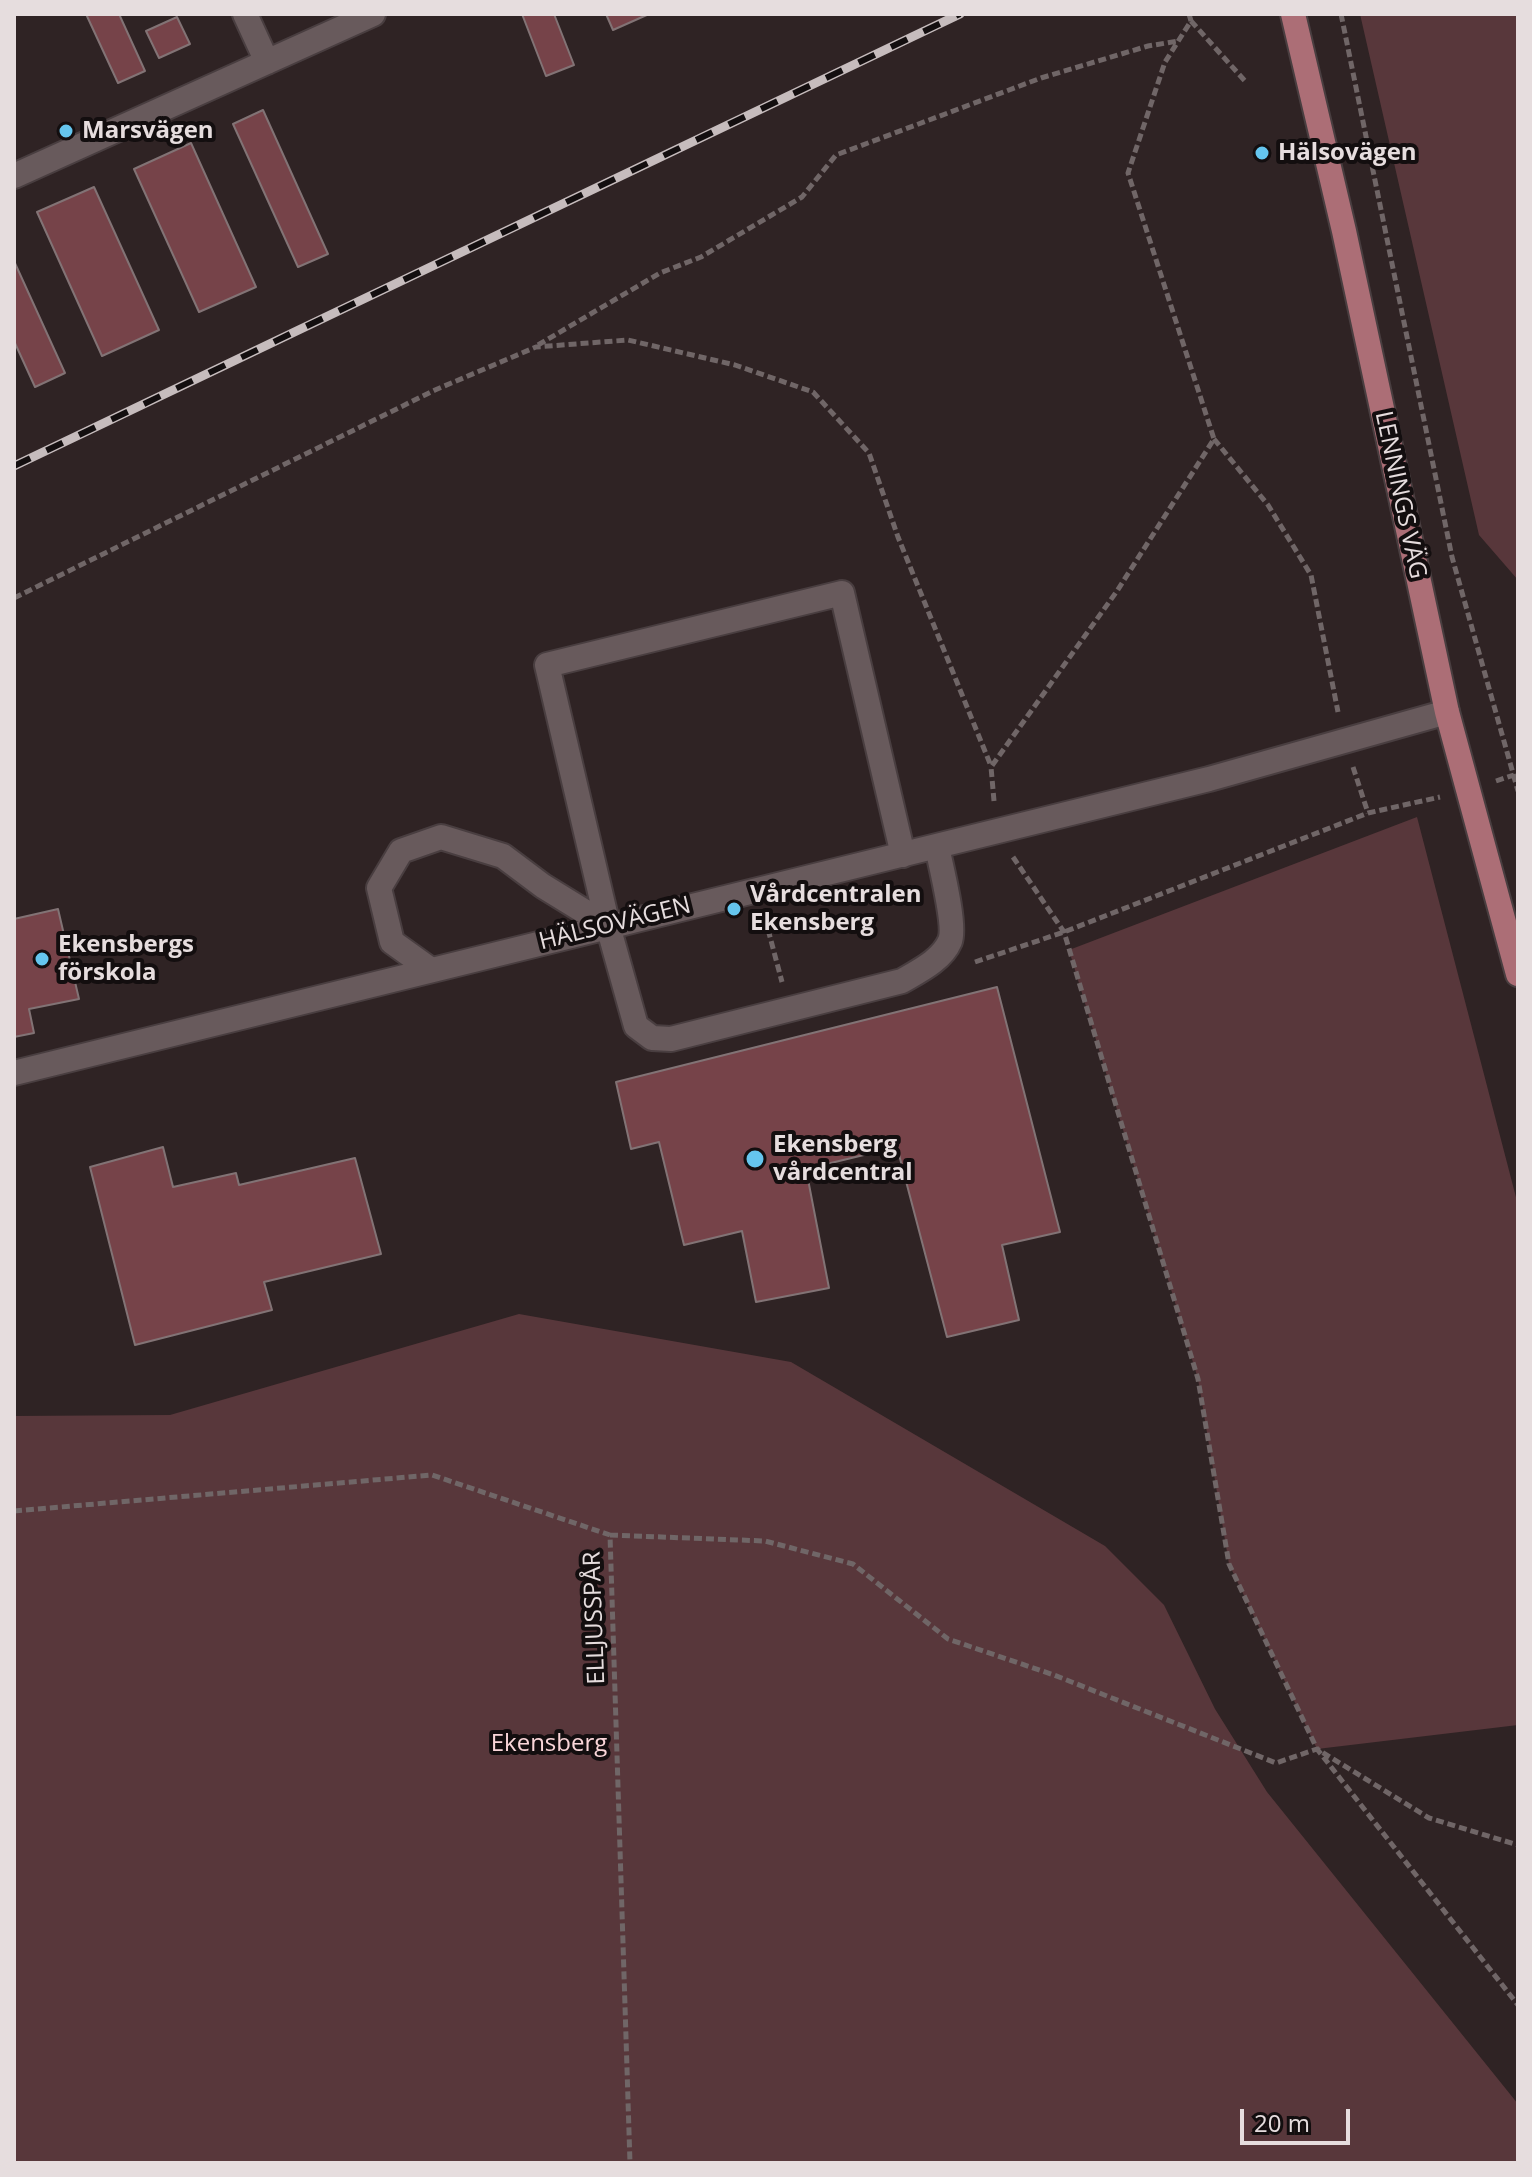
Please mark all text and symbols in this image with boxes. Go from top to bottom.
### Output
place label: Marsvägen [82,117,214,145]
marker: Marsvägen [57,122,75,140]
place label: Hälsovägen [1278,139,1417,167]
marker: Hälsovägen [1253,144,1271,162]
street label: LENNINGS VÄG [1368,409,1432,581]
place label: Vårdcentralen Ekensberg [750,881,922,937]
street label: HÄLSOVÄGEN [536,891,694,957]
marker: Vårdcentralen Ekensberg [725,900,743,918]
place label: Ekensbergs förskola [58,931,194,987]
marker: Ekensbergs förskola [33,950,51,968]
place label: Ekensberg vårdcentral [773,1131,913,1187]
marker: Ekensberg vårdcentral [744,1148,766,1170]
street label: ELLJUSSPÅR [578,1551,612,1685]
park label: Ekensberg [491,1730,607,1758]
scale bar [1244,2093,1354,2143]
text: 20 m [1254,2106,1310,2139]

